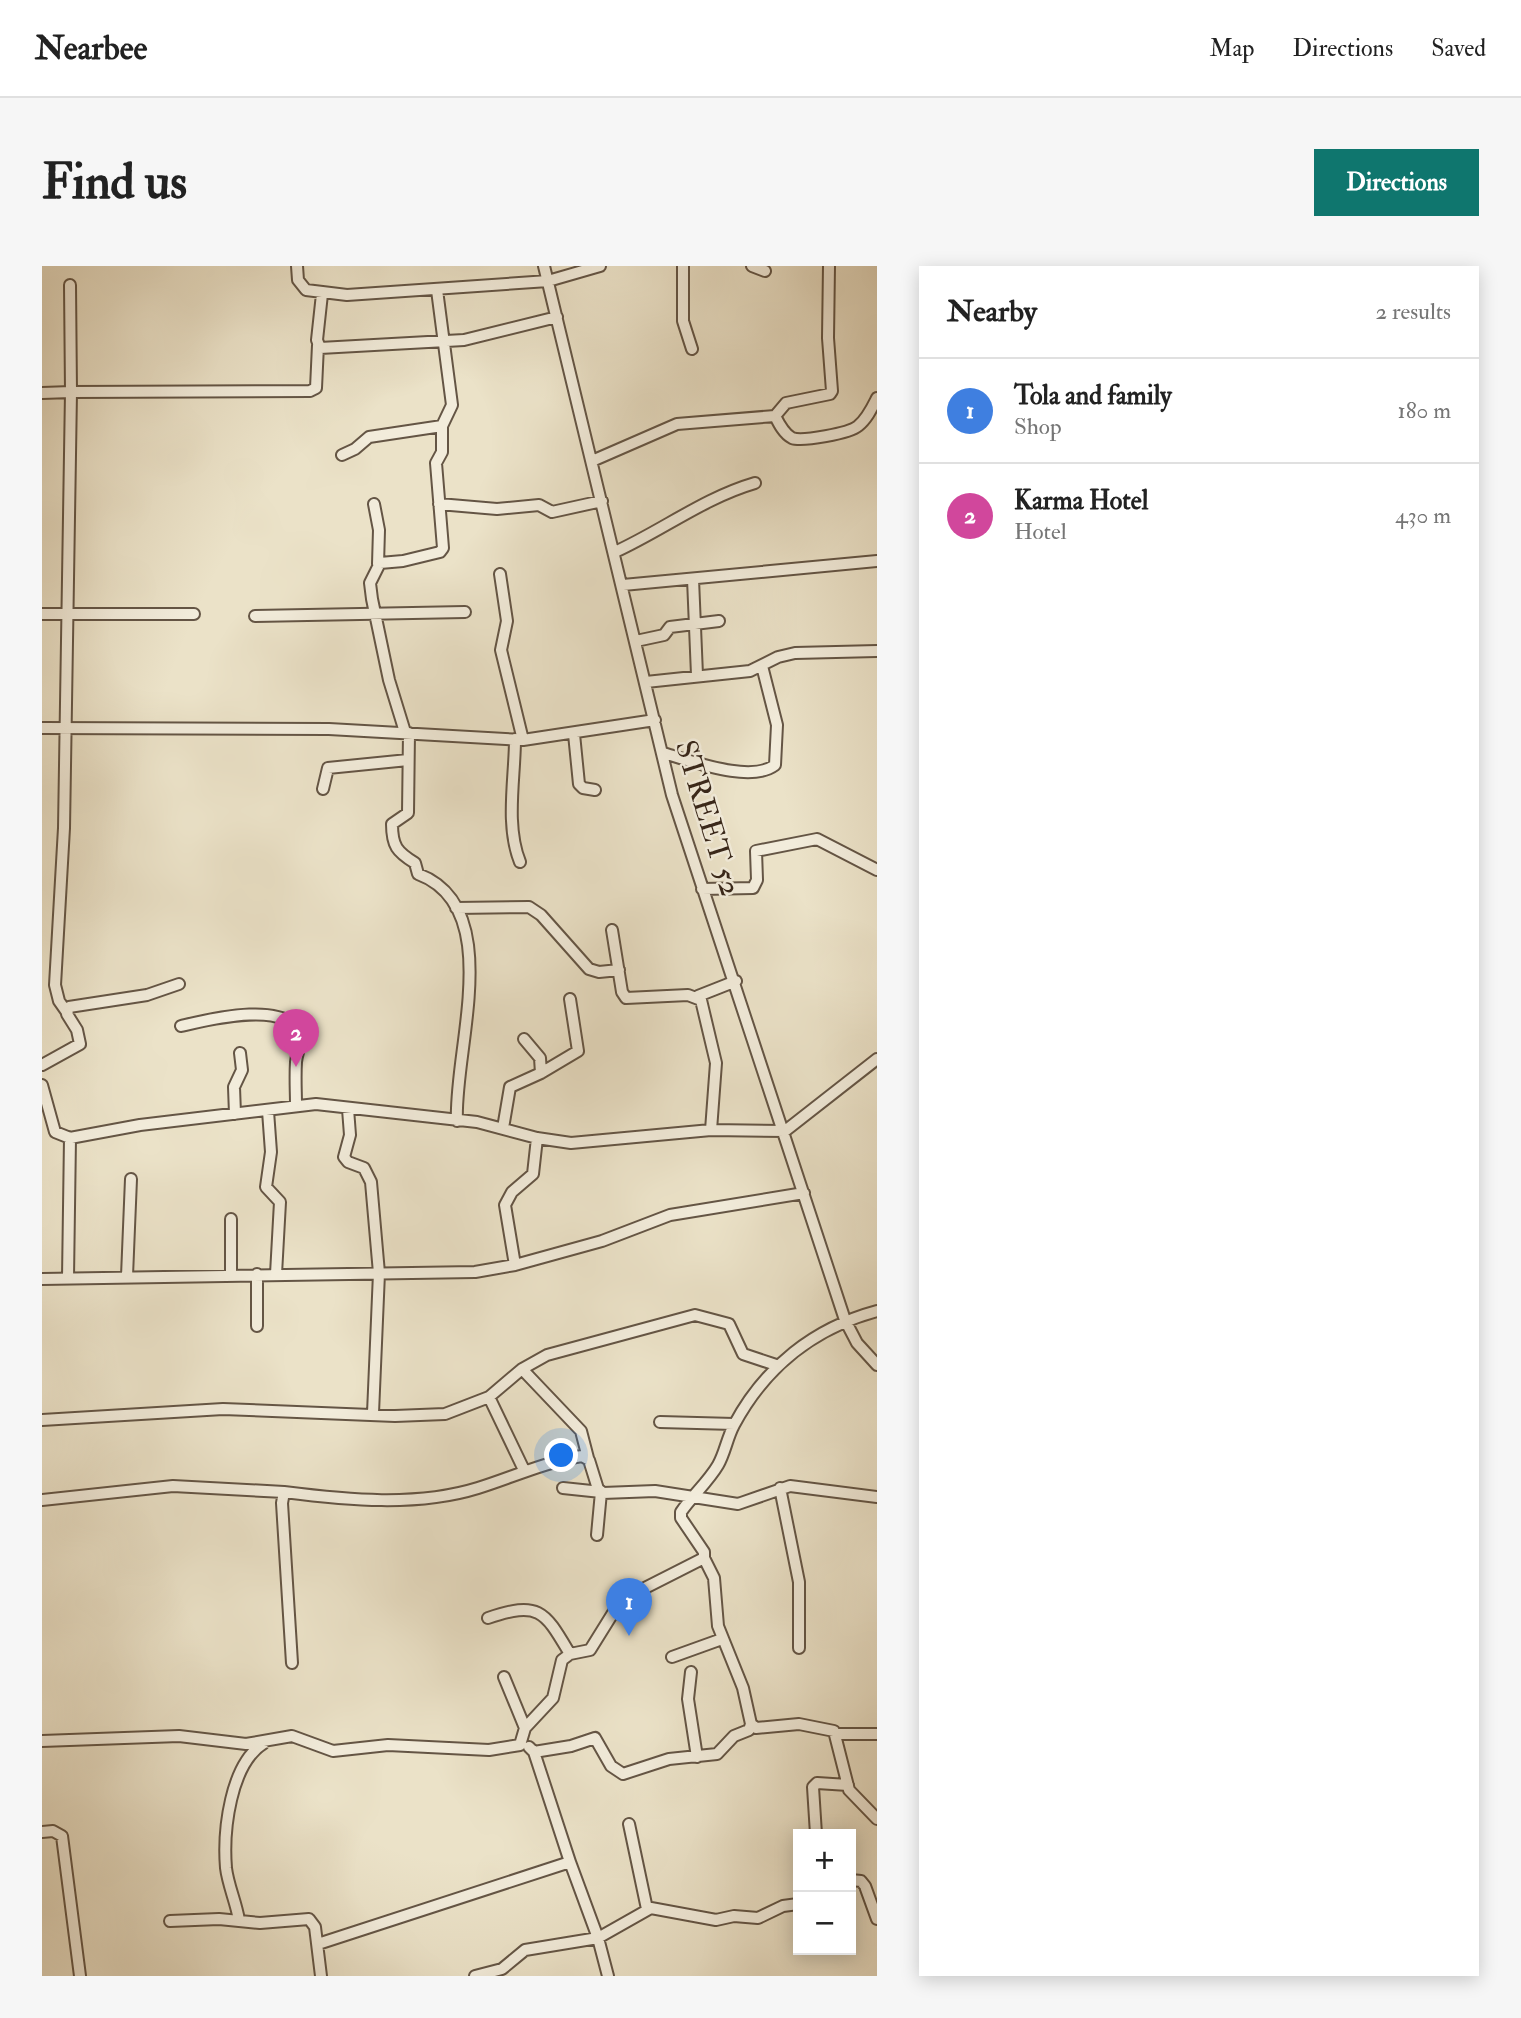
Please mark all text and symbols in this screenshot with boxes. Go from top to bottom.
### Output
text: Nearbee [35,28,147,69]
text: Map [1209,33,1254,64]
text: Directions [1292,33,1393,64]
text: Saved [1431,33,1486,64]
button: Directions [1314,149,1479,216]
text: Find us [42,152,187,213]
text: Nearby [947,293,1037,330]
text: 2 results [1376,297,1451,326]
text: Tola and family [1014,380,1172,412]
text: 1 [966,396,974,425]
text: 180 m [1398,396,1451,425]
text: Shop [1014,412,1062,441]
text: Karma Hotel [1014,485,1148,517]
text: 2 [964,501,976,530]
text: 430 m [1395,501,1451,530]
text: Hotel [1014,517,1067,546]
street label: STREET 52 [667,736,749,900]
pin: 2 [273,1009,319,1067]
your location [544,1438,578,1472]
pin: 1 [606,1578,652,1636]
map controls [793,1829,856,1955]
button: + [793,1829,856,1892]
button: − [793,1892,856,1955]

